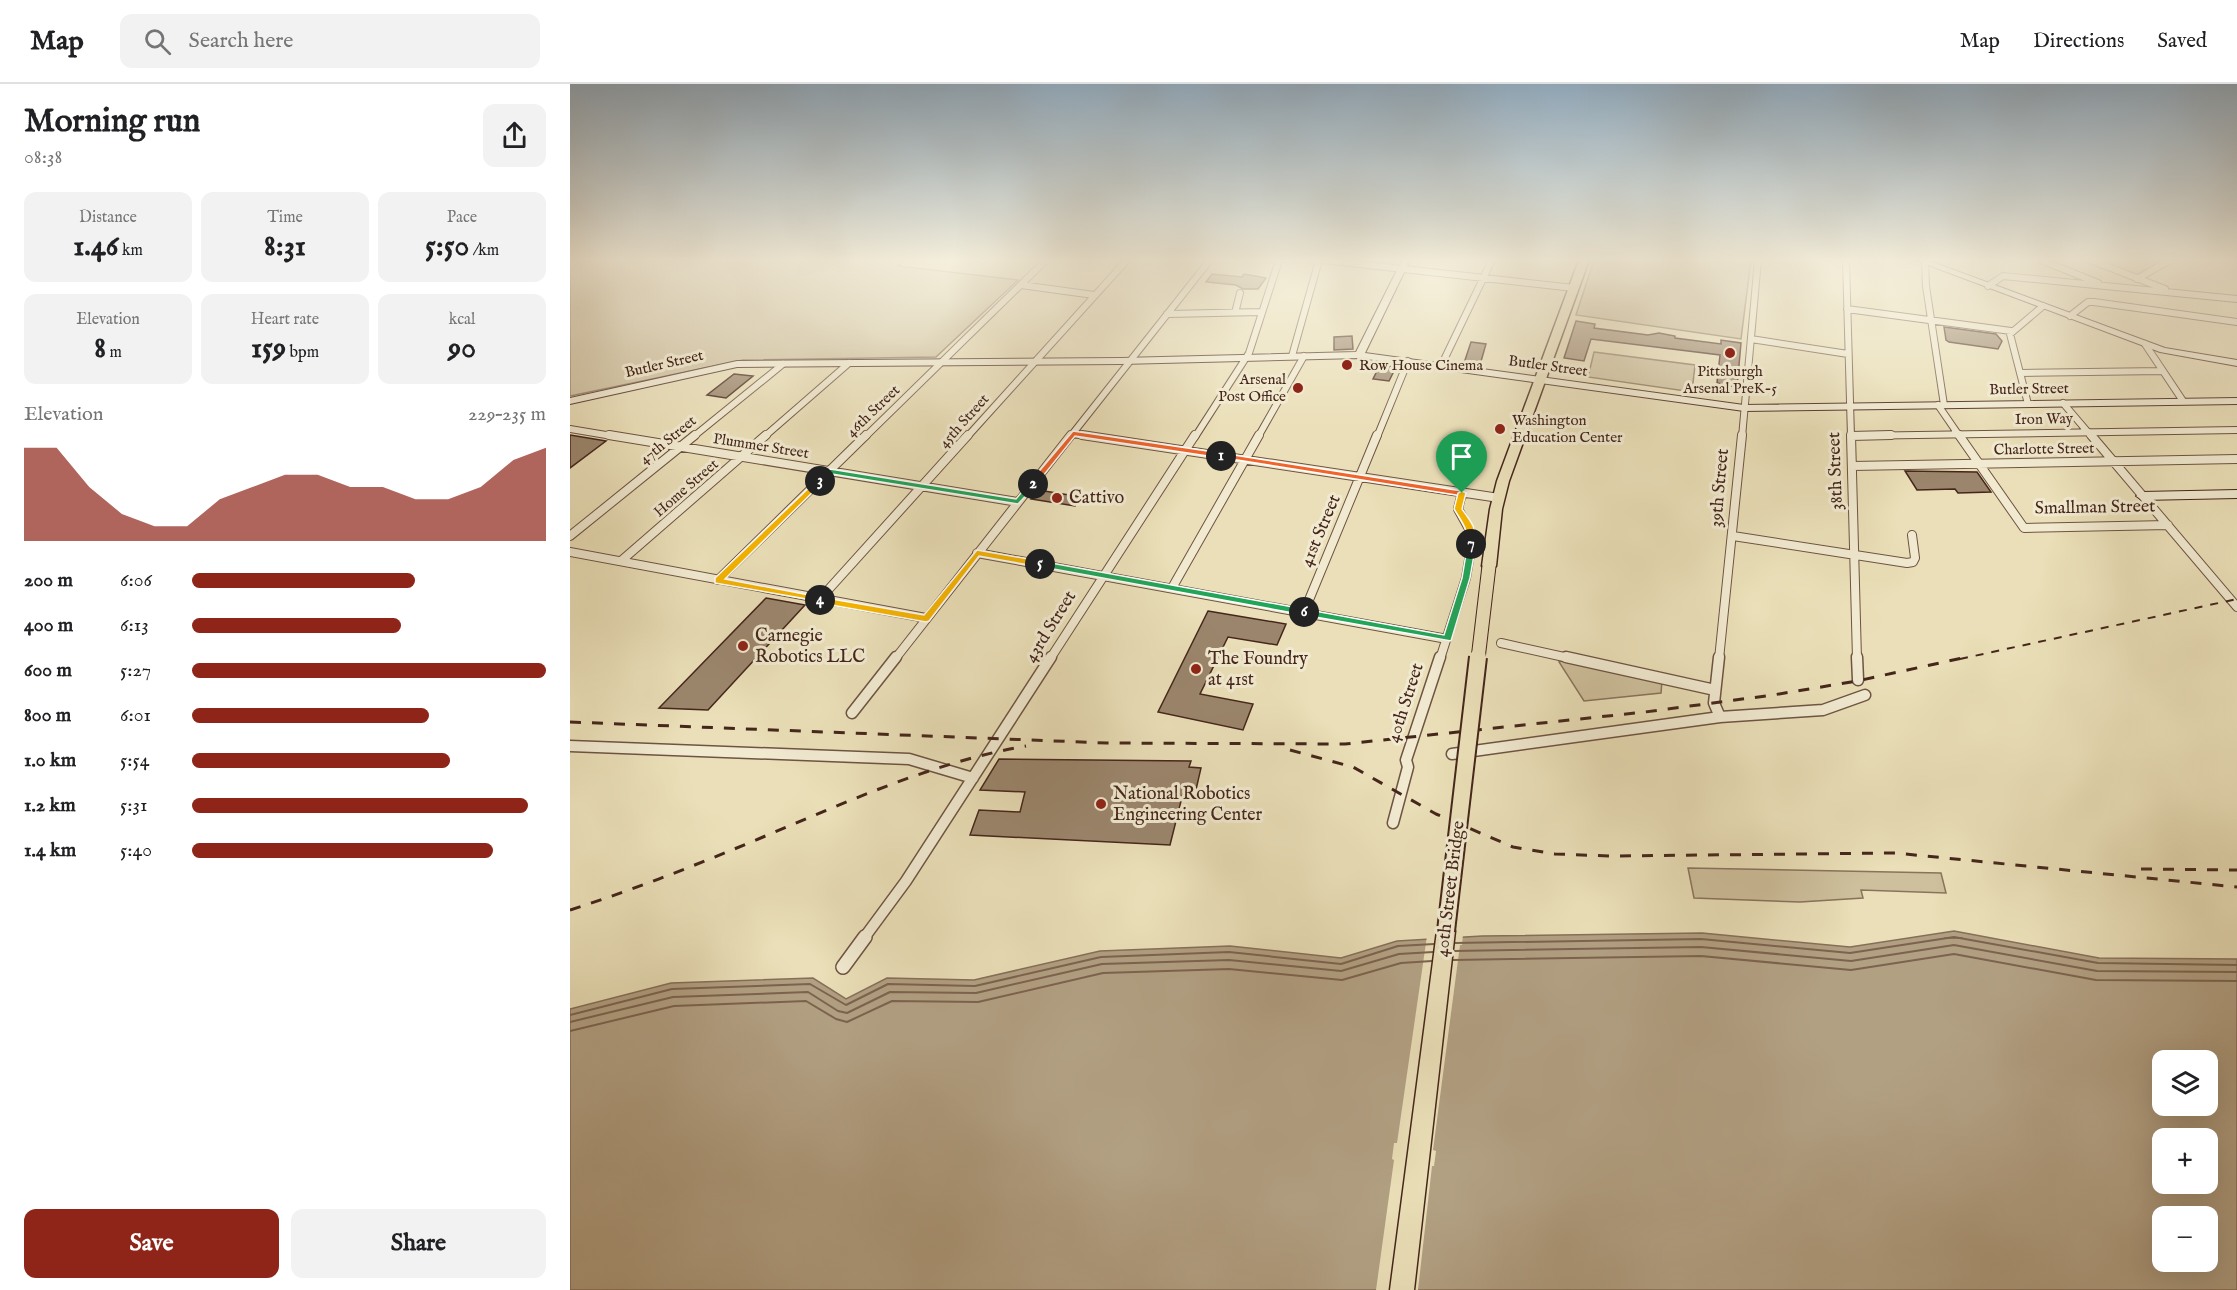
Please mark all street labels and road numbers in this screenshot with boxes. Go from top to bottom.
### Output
street label: Butler Street [623,346,705,382]
street label: Butler Street [1507,351,1589,381]
street label: Butler Street [1989,379,2069,399]
street label: 46th Street [842,381,904,441]
street label: 45th Street [935,390,993,452]
street label: Iron Way [2015,409,2074,429]
street label: 47th Street [636,411,700,469]
street label: Plummer Street [712,429,810,463]
street label: 38th Street [1823,432,1849,510]
street label: Charlotte Street [1994,439,2094,459]
street label: 39th Street [1705,448,1735,528]
street label: Home Street [650,455,722,521]
street label: 41st Street [1295,491,1347,571]
street label: Smallman Street [2034,495,2156,521]
street label: 43rd Street [1020,587,1082,667]
street label: 40th Street [1382,660,1430,746]
street label: 40th Street Bridge [1431,820,1471,958]

